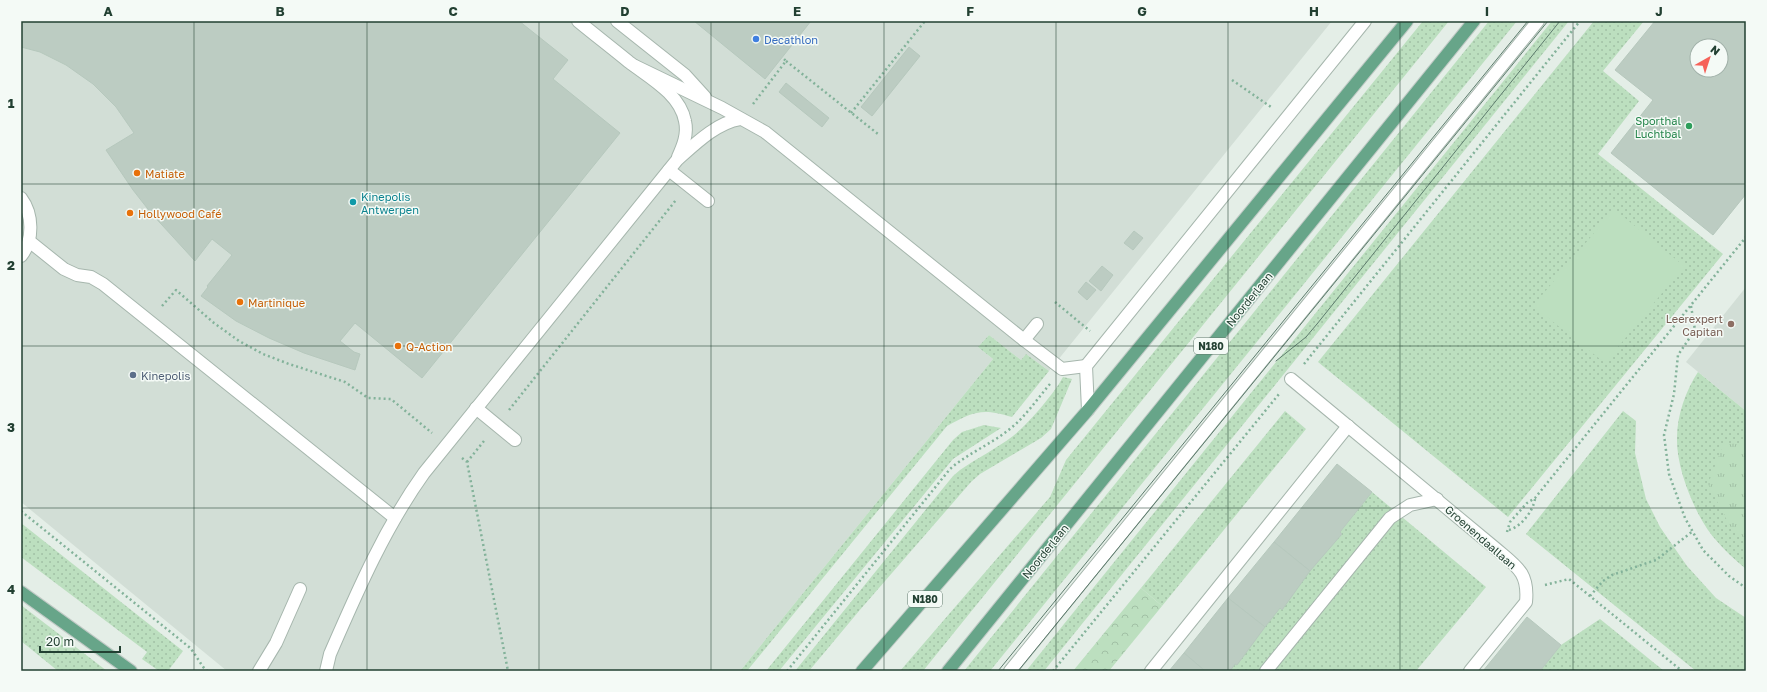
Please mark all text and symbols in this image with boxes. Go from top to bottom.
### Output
text: A [103,3,113,19]
text: B [275,3,285,19]
text: C [448,3,458,19]
text: D [620,3,630,19]
text: E [793,3,801,19]
text: F [966,3,974,19]
text: G [1137,3,1147,19]
text: H [1309,3,1319,19]
text: I [1485,3,1489,19]
text: J [1655,3,1663,19]
place label: Decathlon [764,33,818,46]
marker: Decathlon [751,34,761,44]
north arrow [1689,38,1729,78]
text: N [1708,42,1723,58]
text: 1 [8,95,15,111]
place label: Sporthal Luchtbal [1635,114,1681,140]
marker: Sporthal Luchtbal [1684,121,1694,131]
place label: Matiate [145,167,185,180]
marker: Matiate [132,168,142,178]
place label: Kinepolis Antwerpen [361,190,419,216]
marker: Kinepolis Antwerpen [348,197,358,207]
place label: Hollywood Café [138,207,222,220]
marker: Hollywood Café [125,208,135,218]
text: 2 [7,257,15,273]
street label: Noorderlaan [1223,269,1275,329]
place label: Martinique [248,296,305,309]
marker: Martinique [235,297,245,307]
place label: Leerexpert Capitan [1666,312,1723,338]
marker: Leerexpert Capitan [1726,319,1736,329]
road number: N180 [1194,338,1228,354]
place label: Q-Action [406,340,452,353]
marker: Q-Action [393,341,403,351]
place label: Kinepolis [141,369,191,382]
marker: Kinepolis [128,370,138,380]
text: 3 [7,419,15,435]
street label: Groenendaallaan [1443,502,1519,572]
street label: Noorderlaan [1019,521,1071,581]
text: 4 [7,581,15,597]
road number: N180 [908,591,942,607]
scale bar [40,628,120,654]
text: 20 m [46,634,74,649]

